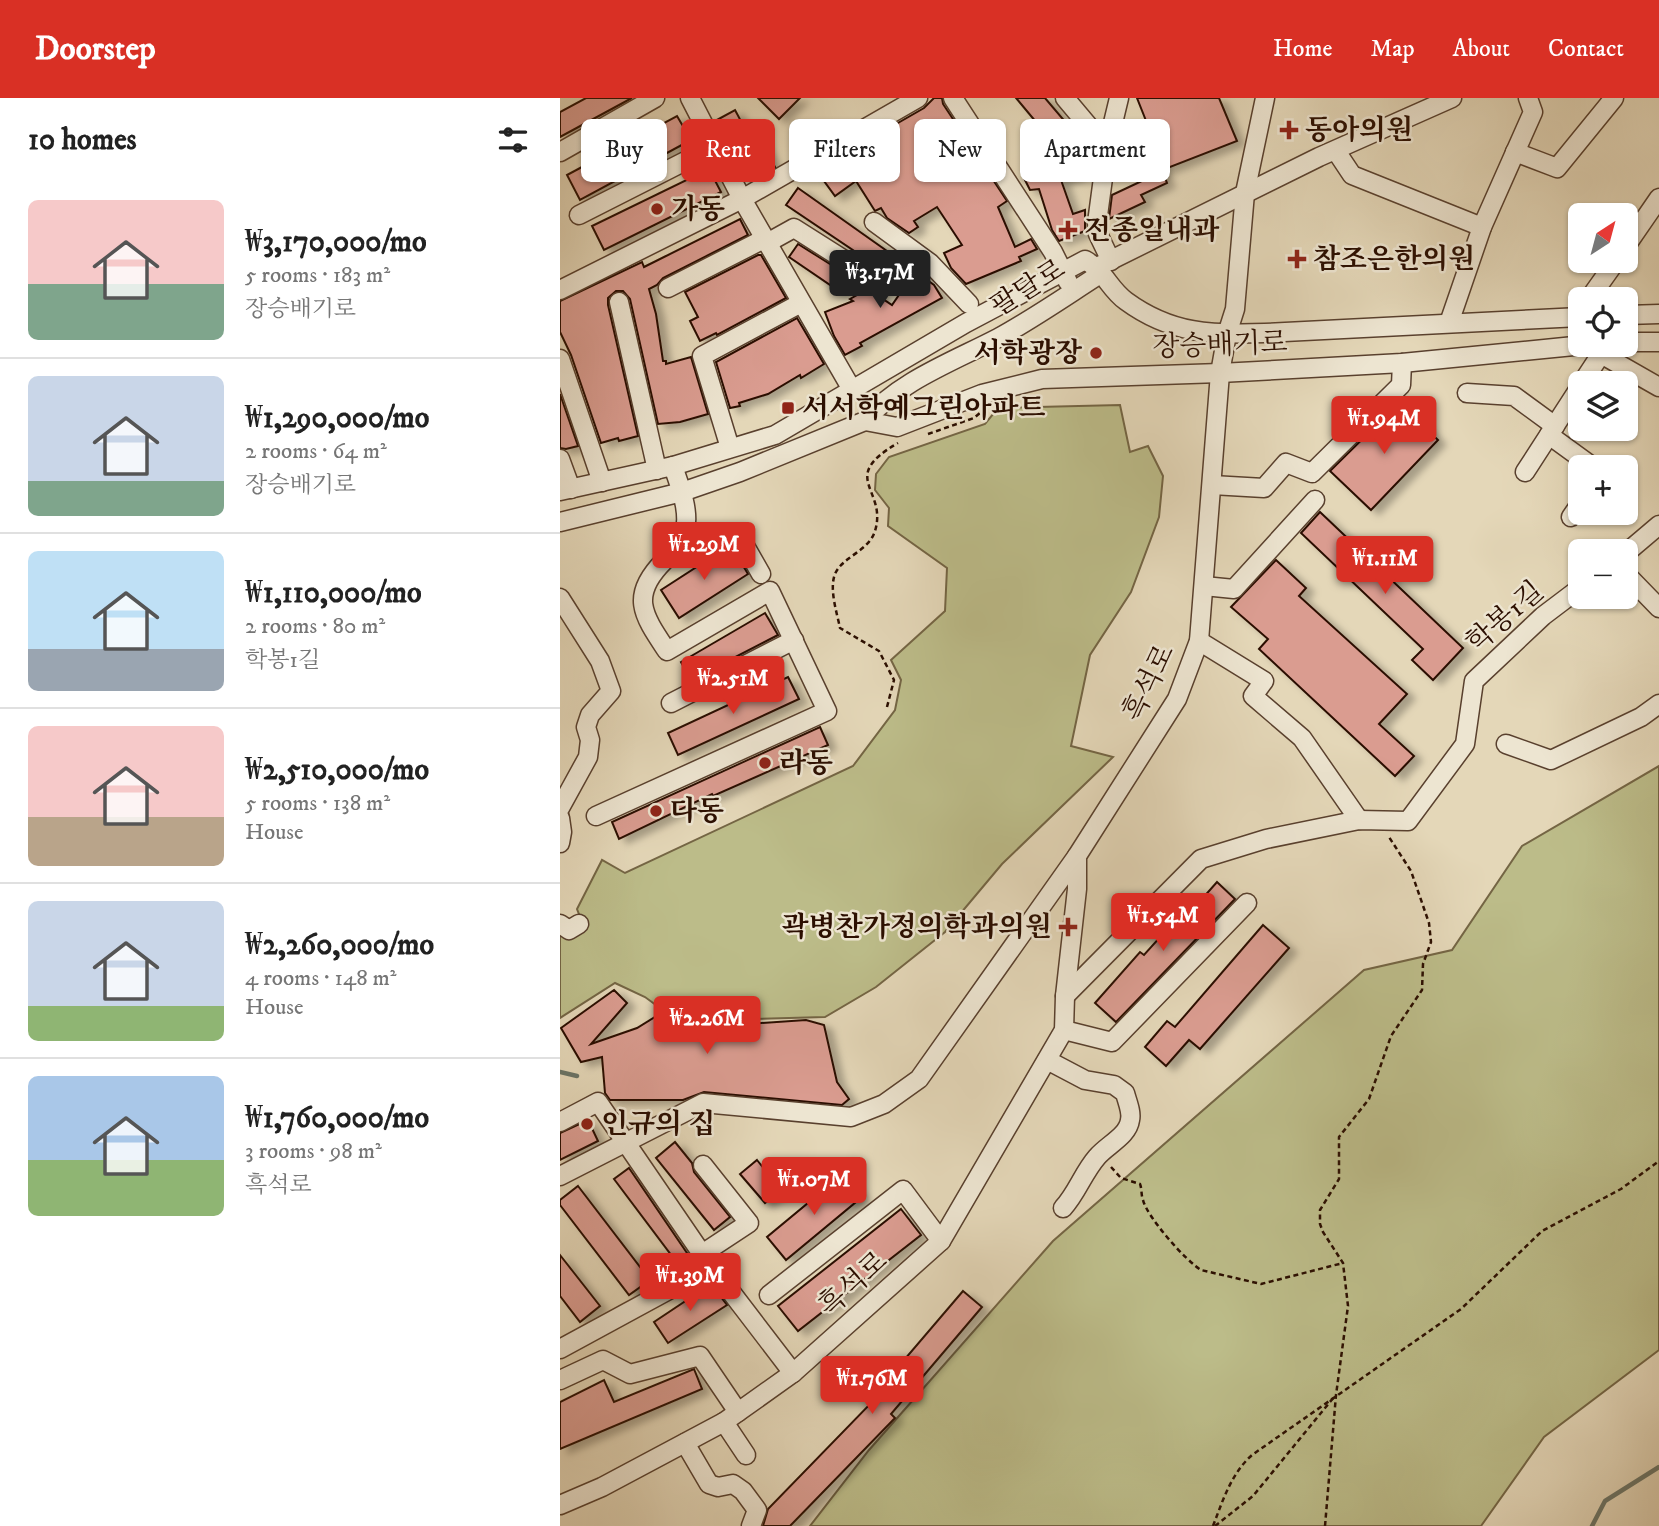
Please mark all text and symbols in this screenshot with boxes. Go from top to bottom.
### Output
text: Doorstep [35,29,156,70]
text: Home [1273,34,1332,64]
text: Map [1370,34,1415,64]
text: About [1453,34,1510,64]
text: Contact [1548,34,1624,64]
place label: 동아의원 [1305,113,1413,148]
chip: Buy [581,119,667,182]
chip: Rent [681,119,775,182]
chip: Filters [789,119,900,182]
chip: New [914,119,1006,182]
chip: Apartment [1020,119,1170,182]
marker: 동아의원 [1279,120,1299,140]
icon: filters [494,121,532,159]
text: 10 homes [28,122,137,159]
place label: 가동 [671,192,725,227]
marker: 가동 [649,201,665,217]
north arrow [1568,203,1638,273]
map controls [1568,203,1638,609]
place label: 전종일내과 [1084,213,1220,248]
marker: 전종일내과 [1058,220,1078,240]
text: ₩3,170,000/mo [245,224,427,261]
icon: home [84,228,168,312]
place label: 참조은한의원 [1313,242,1475,277]
marker: 참조은한의원 [1287,249,1307,269]
pin: ₩3.17M [823,250,937,310]
street label: 팔달로 [984,252,1072,324]
text: ₩3.17M [845,258,915,287]
text: 5 rooms · 183 m² [245,261,390,290]
button: locate [1568,287,1638,357]
text: 장승배기로 [245,295,356,324]
street label: 장승배기로 [1152,325,1288,365]
place label: 서학광장 [974,336,1083,371]
marker: 서학광장 [1088,345,1104,361]
button: layers [1568,371,1638,441]
place label: 서서학예그린아파트 [802,391,1045,426]
pin: ₩1.94M [1327,396,1441,456]
text: ₩1,290,000/mo [245,400,429,437]
marker: 서서학예그린아파트 [780,400,796,416]
icon: home [84,404,168,488]
text: ₩1.94M [1347,404,1421,433]
text: 2 rooms · 64 m² [245,437,387,466]
button: + [1568,455,1638,525]
text: 장승배기로 [245,471,356,500]
pin: ₩1.29M [647,522,761,582]
text: ₩1.29M [668,530,740,559]
pin: ₩1.11M [1328,536,1442,596]
button: − [1568,539,1638,609]
text: ₩1.11M [1352,544,1418,573]
street label: 학봉1길 [1459,574,1551,660]
text: ₩1,110,000/mo [245,575,422,612]
icon: home [84,579,168,663]
text: 2 rooms · 80 m² [245,612,385,641]
street label: 흑석로 [1115,639,1183,727]
text: 학봉1길 [245,646,320,675]
pin: ₩2.51M [676,656,790,716]
text: ₩2.51M [697,664,769,693]
place label: 라동 [779,746,833,781]
text: ₩2,510,000/mo [245,752,429,789]
icon: home [84,754,168,838]
marker: 라동 [757,755,773,771]
text: 5 rooms · 138 m² [245,789,390,818]
place label: 다동 [670,794,724,829]
marker: 다동 [648,803,664,819]
text: House [245,818,303,847]
pin: ₩1.54M [1106,894,1220,953]
text: ₩1.54M [1127,901,1199,930]
place label: 곽병찬가정의학과의원 [782,910,1052,945]
marker: 곽병찬가정의학과의원 [1058,917,1078,937]
text: ₩2,260,000/mo [245,927,434,964]
icon: home [84,929,168,1013]
text: 4 rooms · 148 m² [245,964,397,993]
text: House [245,993,303,1022]
pin: ₩2.26M [650,996,764,1056]
text: ₩2.26M [670,1004,744,1033]
text: ₩1,760,000/mo [245,1100,429,1137]
icon: home [84,1104,168,1188]
place label: 인규의 집 [601,1107,715,1142]
marker: 인규의 집 [579,1116,595,1132]
text: 3 rooms · 98 m² [245,1137,382,1166]
pin: ₩1.07M [757,1158,871,1217]
text: ₩1.07M [778,1165,850,1194]
text: 흑석로 [245,1171,312,1200]
street label: 흑석로 [811,1244,895,1324]
pin: ₩1.39M [633,1254,747,1313]
text: ₩1.39M [656,1261,724,1290]
pin: ₩1.76M [815,1356,929,1416]
text: ₩1.76M [836,1364,908,1393]

